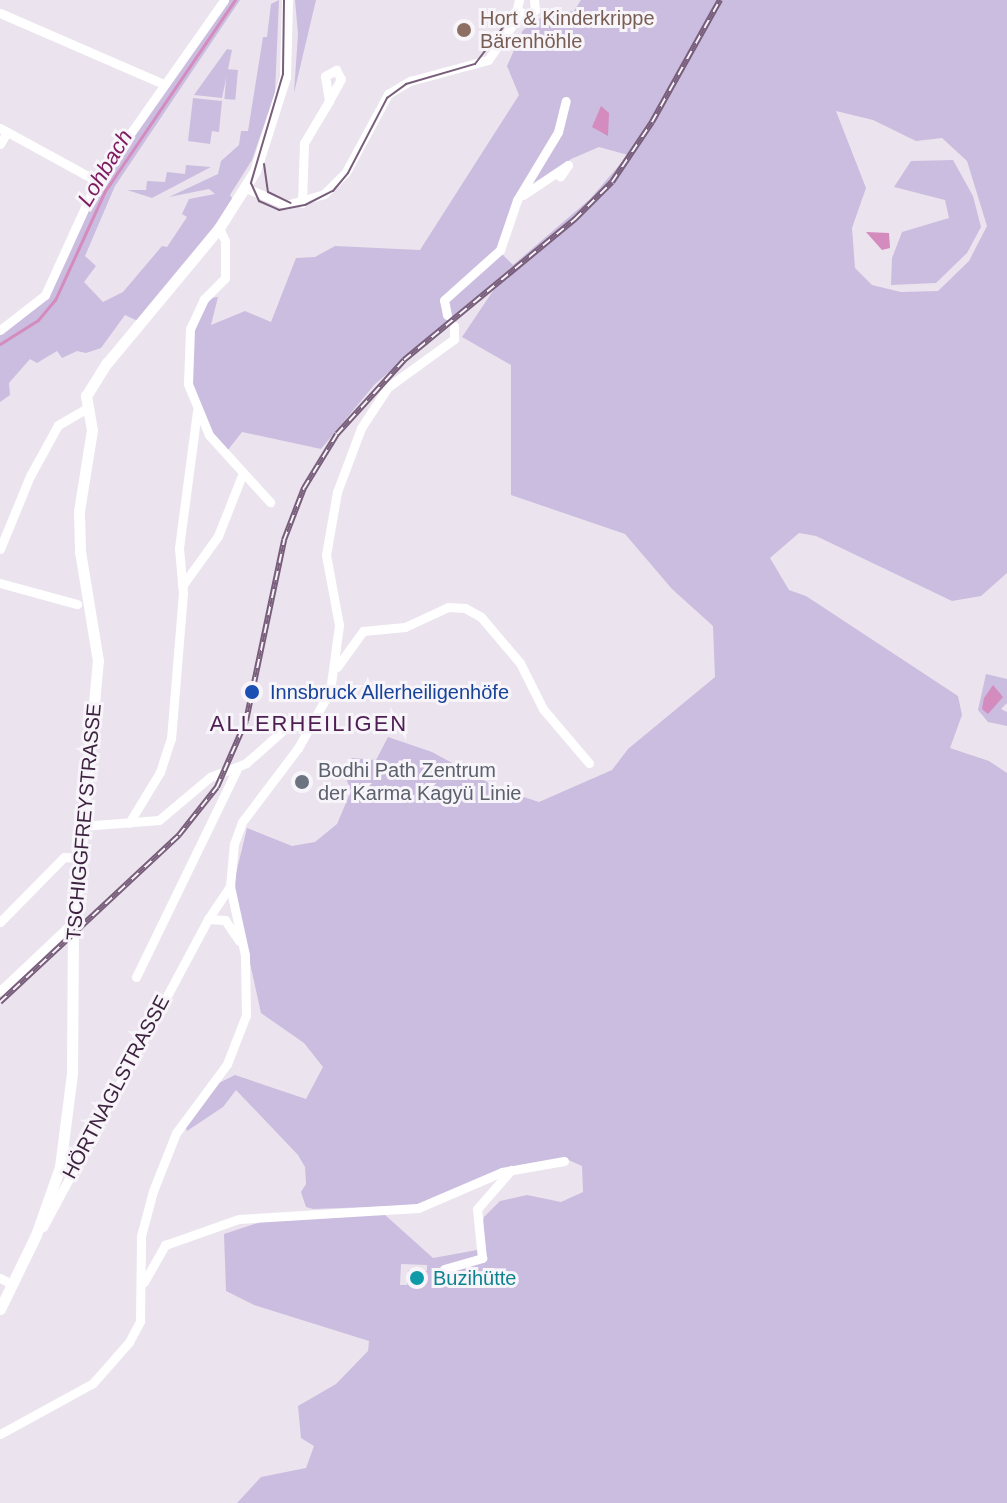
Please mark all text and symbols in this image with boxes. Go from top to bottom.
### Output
place label: Hort & Kinderkrippe Bärenhöhle [480,6,655,53]
marker: Hort & Kinderkrippe Bärenhöhle [455,21,473,39]
water label: Lohbach [72,125,138,211]
place label: Innsbruck Allerheiligenhöfe [270,680,510,704]
marker: Innsbruck Allerheiligenhöfe [241,681,263,703]
street label: TSCHIGGFREYSTRASSE [62,703,106,941]
district label: ALLERHEILIGEN [210,711,408,737]
place label: Bodhi Path Zentrum der Karma Kagyü Linie [318,758,521,805]
marker: Bodhi Path Zentrum der Karma Kagyü Linie [293,773,311,791]
street label: HÖRTNAGLSTRASSE [57,991,175,1183]
place label: Buzihütte [433,1266,516,1290]
marker: Buzihütte [408,1269,426,1287]

